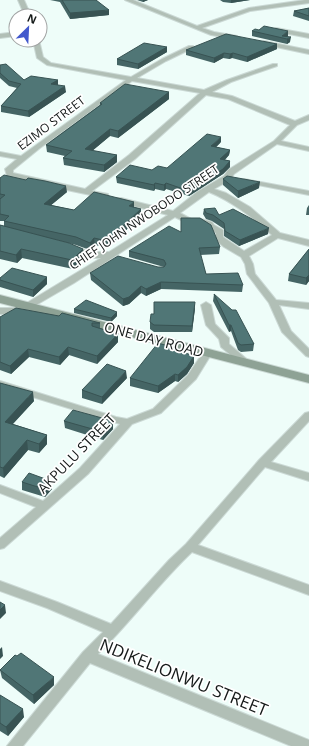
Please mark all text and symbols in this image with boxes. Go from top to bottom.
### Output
north arrow [8,8,48,48]
text: N [25,10,39,27]
street label: EZIMO STREET [14,92,89,154]
street label: CHIEF JOHN NWOBODO STREET [66,160,223,274]
street label: ONE DAY ROAD [102,317,206,361]
street label: AKPULU STREET [33,409,119,497]
street label: NDIKELIONWU STREET [97,633,272,721]

